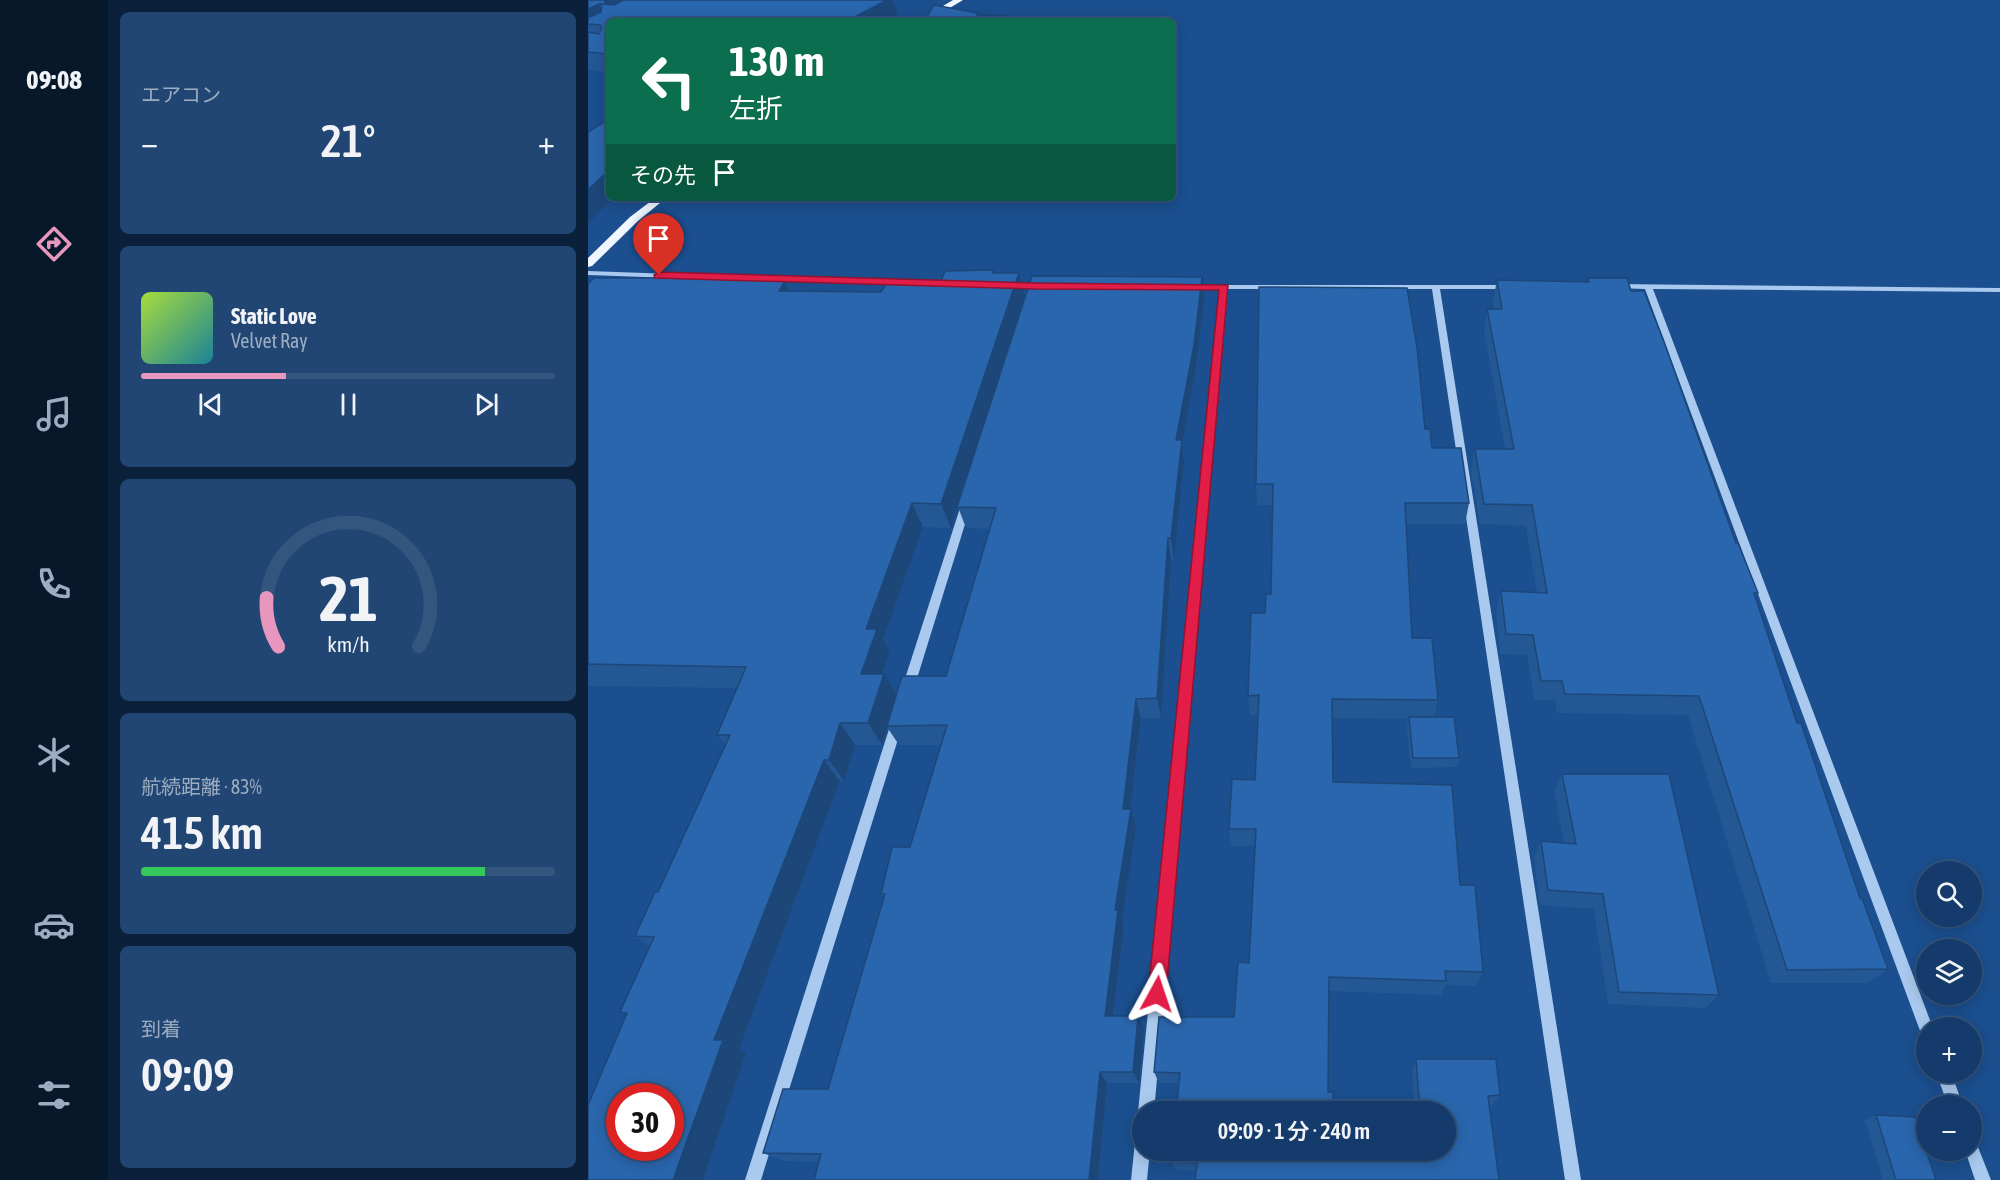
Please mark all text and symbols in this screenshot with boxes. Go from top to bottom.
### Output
text: 130 m [729,37,824,85]
icon: left [630,42,708,120]
text: 09:08 [26,64,82,95]
text: エアコン [141,83,221,106]
text: 左折 [729,93,783,124]
text: 21° [321,115,375,167]
text: − [141,123,158,161]
text: + [538,123,555,161]
icon: arrive [708,156,741,189]
text: その先 [630,162,696,188]
pin [633,213,684,275]
icon: arrive [642,222,675,255]
icon: directions [33,223,75,265]
text: Static Love [231,303,317,329]
text: Velvet Ray [231,329,308,352]
icon: previous [194,388,227,421]
icon: pause [332,388,365,421]
icon: next [470,388,503,421]
icon: music [33,393,75,435]
icon: phone [33,563,75,605]
text: 21 [319,563,377,634]
text: km/h [327,632,369,657]
icon: climate [33,734,75,776]
text: 航続距離 · 83% [141,775,262,798]
text: 415 km [141,807,263,859]
map controls [1916,861,1982,1161]
button: search [1916,861,1982,927]
icon: car [33,904,75,946]
button: layers [1916,939,1982,1005]
position arrow [1125,962,1189,1026]
text: 到着 [141,1017,181,1040]
button: + [1916,1017,1982,1083]
text: 09:09 [141,1049,235,1101]
icon: filters [33,1074,75,1116]
speed limit sign: 30 [606,1083,684,1161]
button: − [1916,1095,1982,1161]
text: 09:09 · 1 分 · 240 m [1218,1118,1370,1144]

